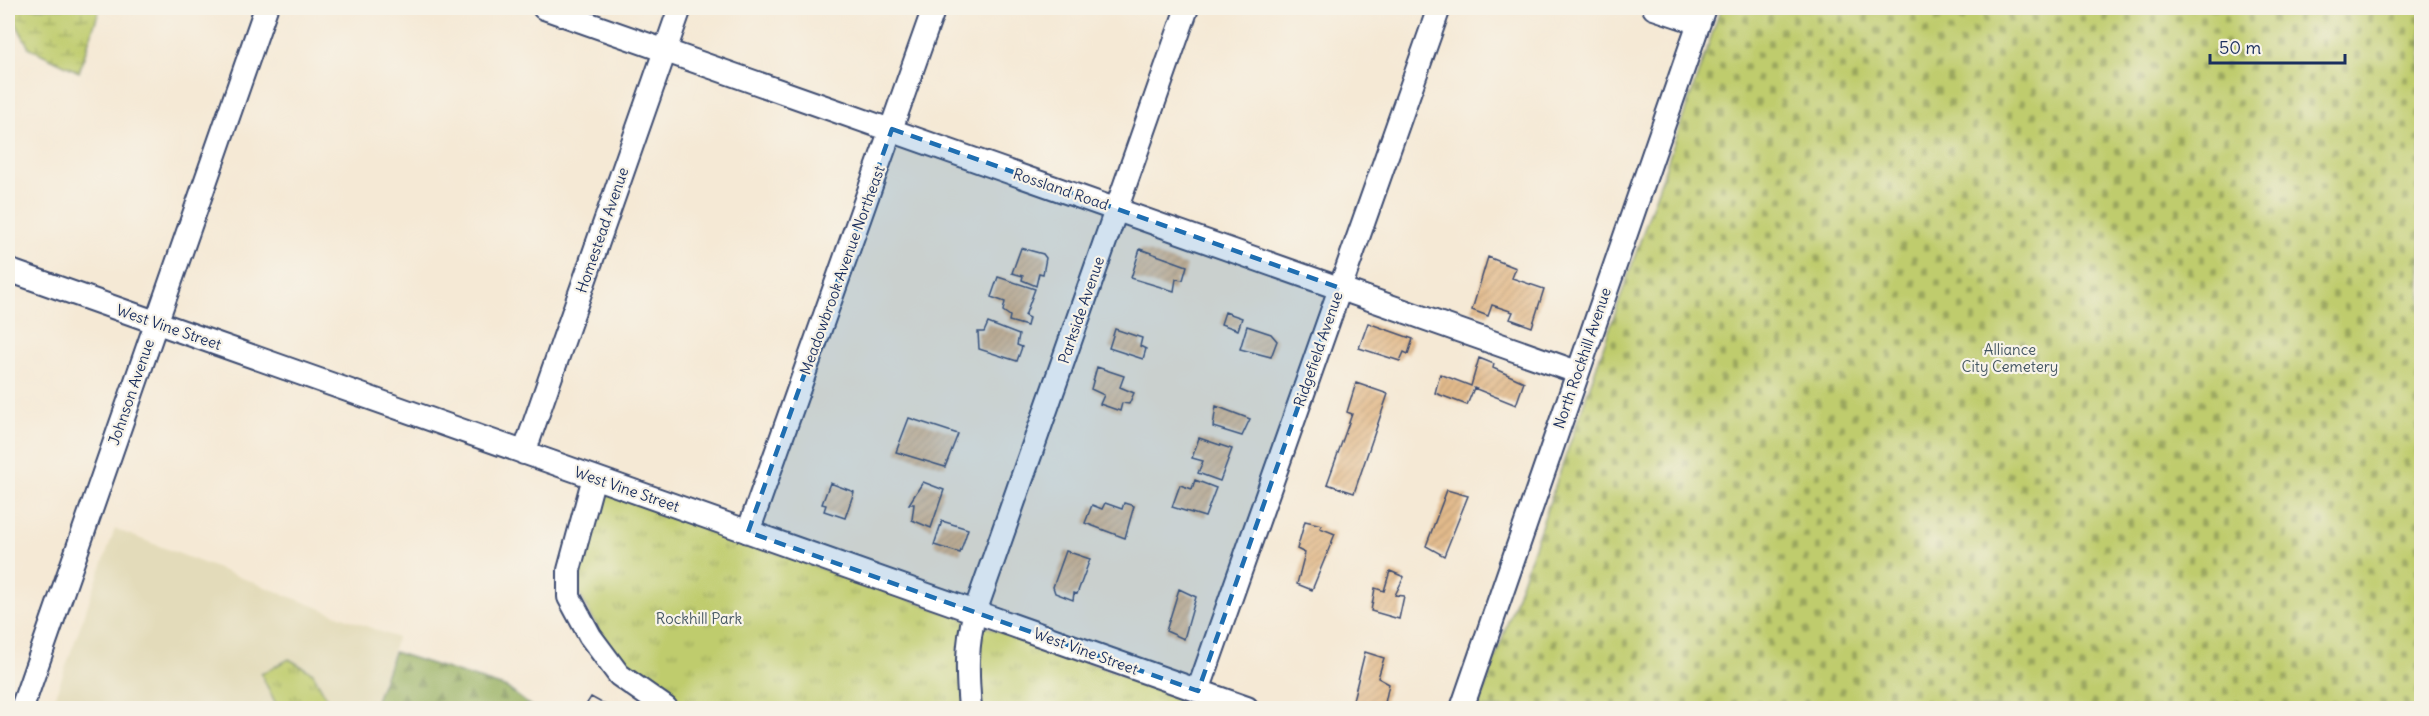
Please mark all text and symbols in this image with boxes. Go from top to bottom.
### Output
scale bar [2210,27,2345,65]
text: 50 m [2219,36,2261,59]
street label: Meadowbrook Avenue Northeast [795,163,889,377]
street label: Rossland Road [1011,164,1111,214]
street label: Homestead Avenue [572,165,632,295]
street label: Parkside Avenue [1054,254,1108,366]
street label: North Rockhill Avenue [1549,285,1615,431]
street label: Ridgefield Avenue [1289,289,1347,409]
street label: West Vine Street [114,300,224,354]
street label: Johnson Avenue [104,336,158,448]
park label: Alliance City Cemetery [1962,340,2058,376]
street label: West Vine Street [572,462,682,516]
park label: Rockhill Park [656,609,743,628]
street label: West Vine Street [1031,623,1141,679]

